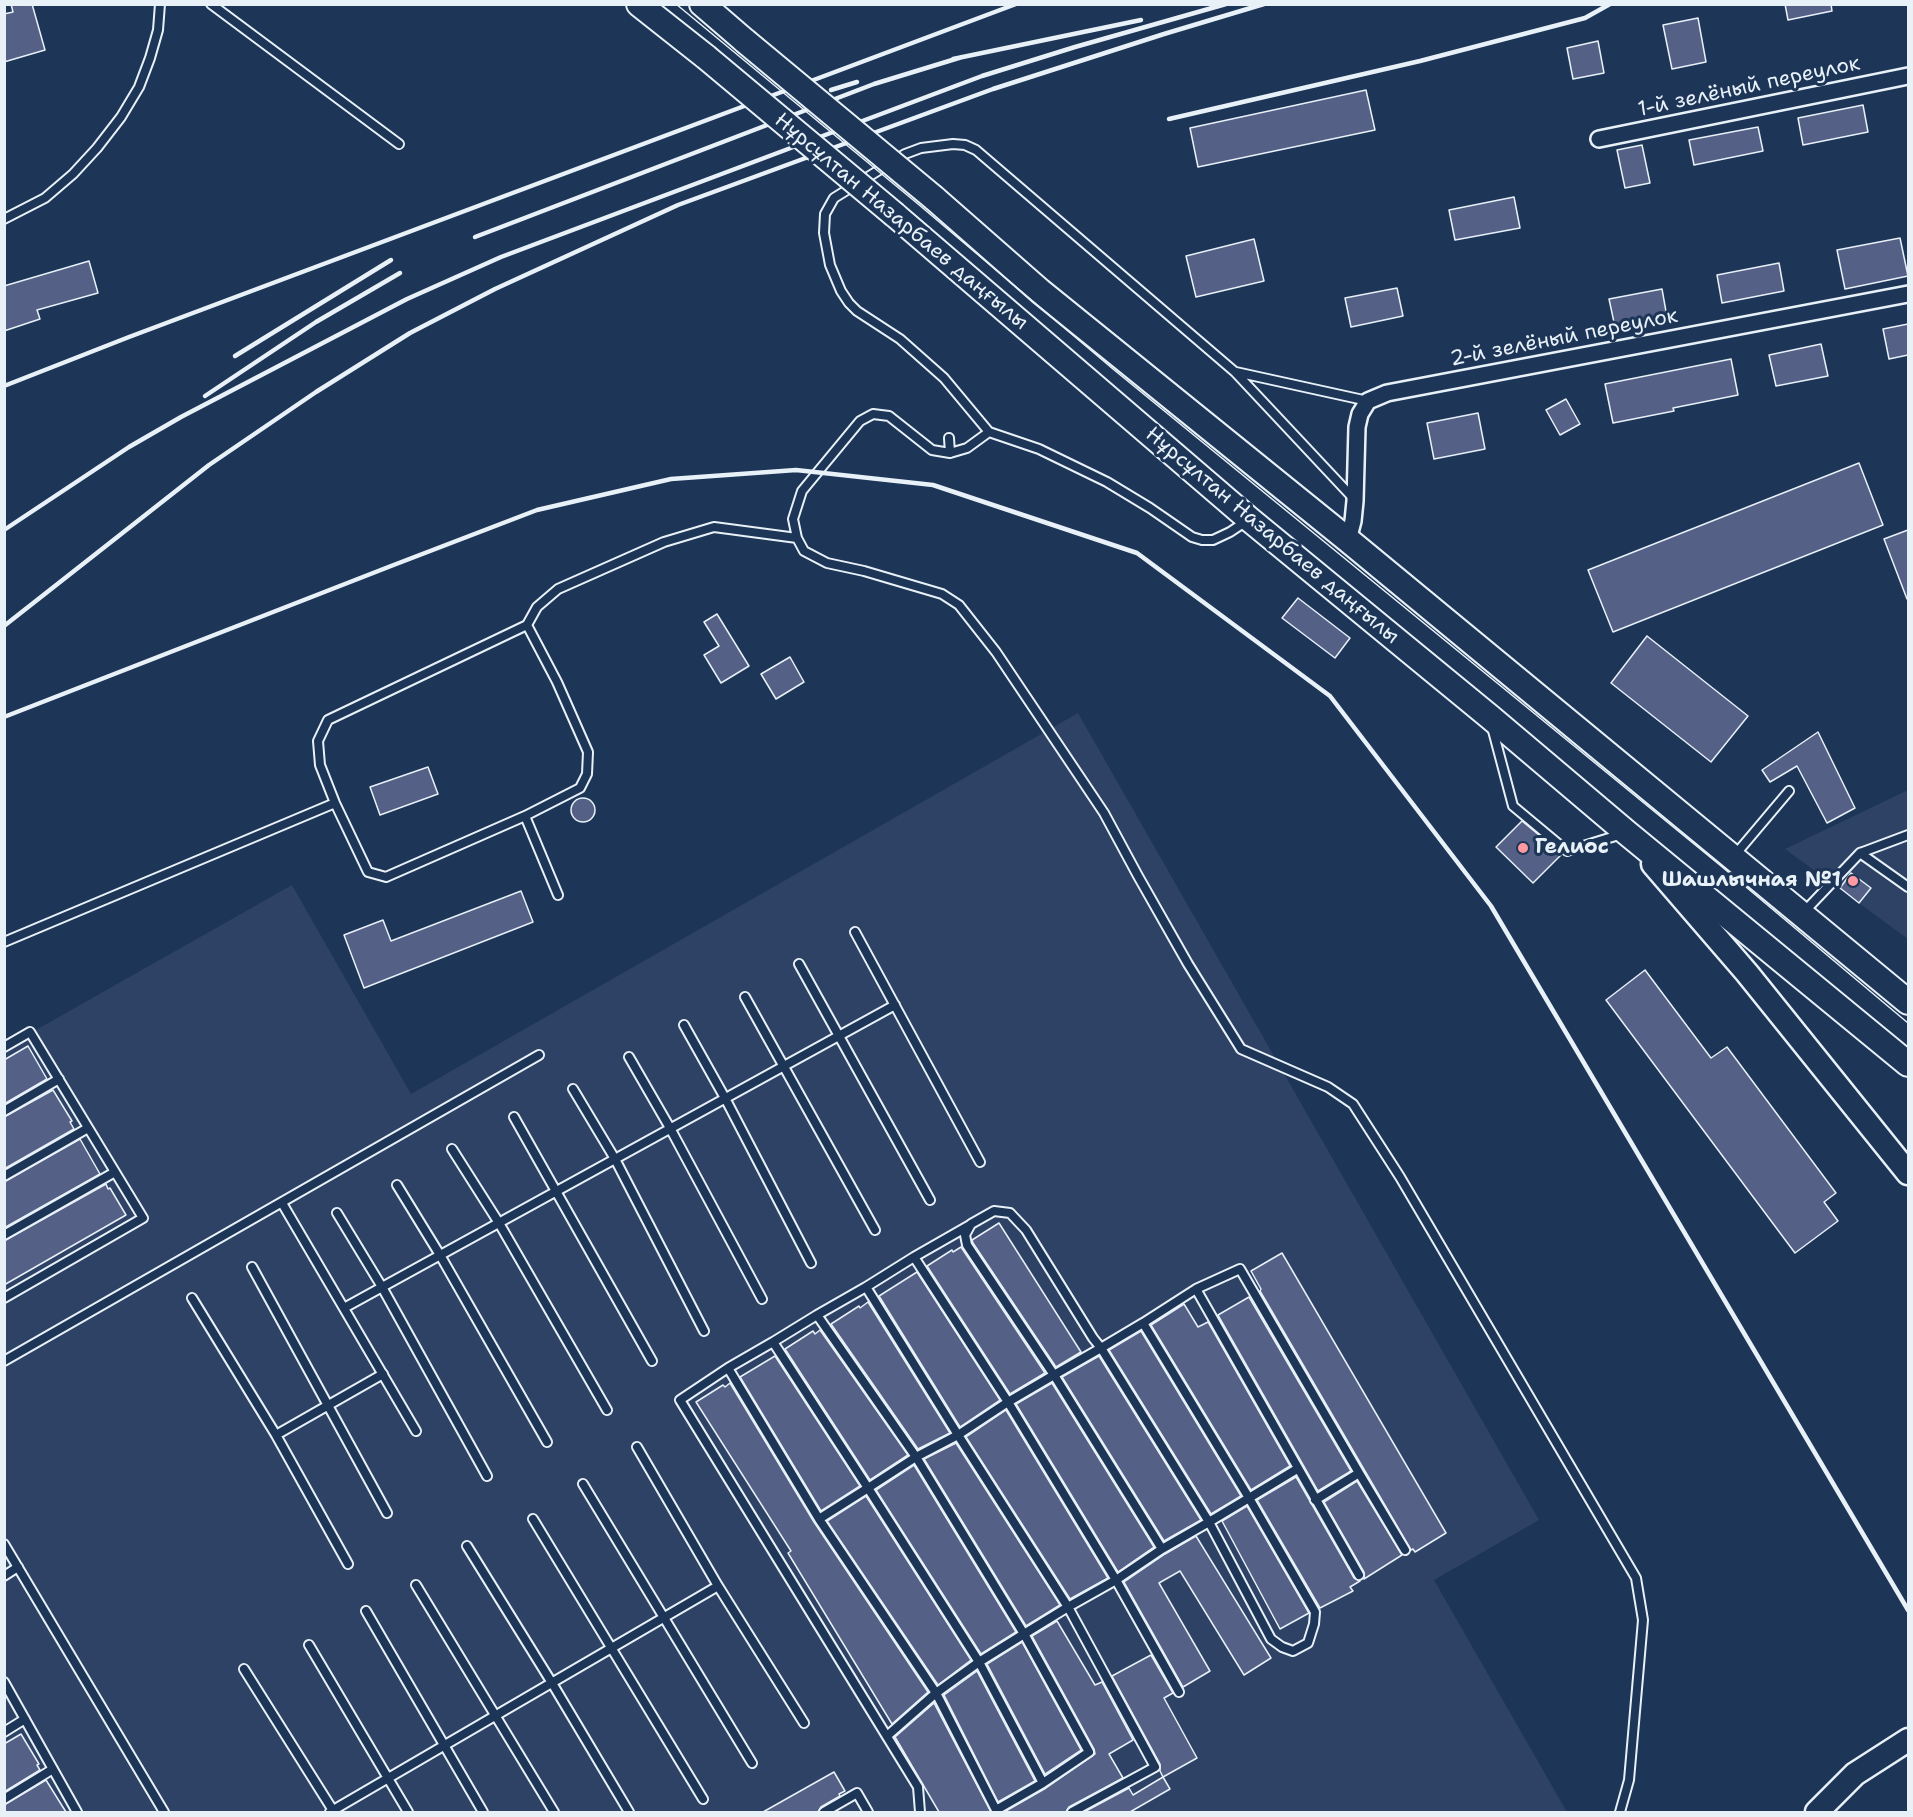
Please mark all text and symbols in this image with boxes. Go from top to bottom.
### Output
street label: 1-й зелёный переулок [1636,51,1862,123]
street label: Нұрсұлтан Назарбаев даңғылы [769,108,1033,336]
street label: 2-й зелёный переулок [1448,304,1680,372]
street label: Нұрсұлтан Назарбаев даңғылы [1140,422,1404,650]
place label: Гелиос [1535,835,1609,861]
marker: Гелиос [1516,841,1530,855]
place label: Шашлычная №1 [1662,868,1841,894]
marker: Шашлычная №1 [1846,874,1860,888]

